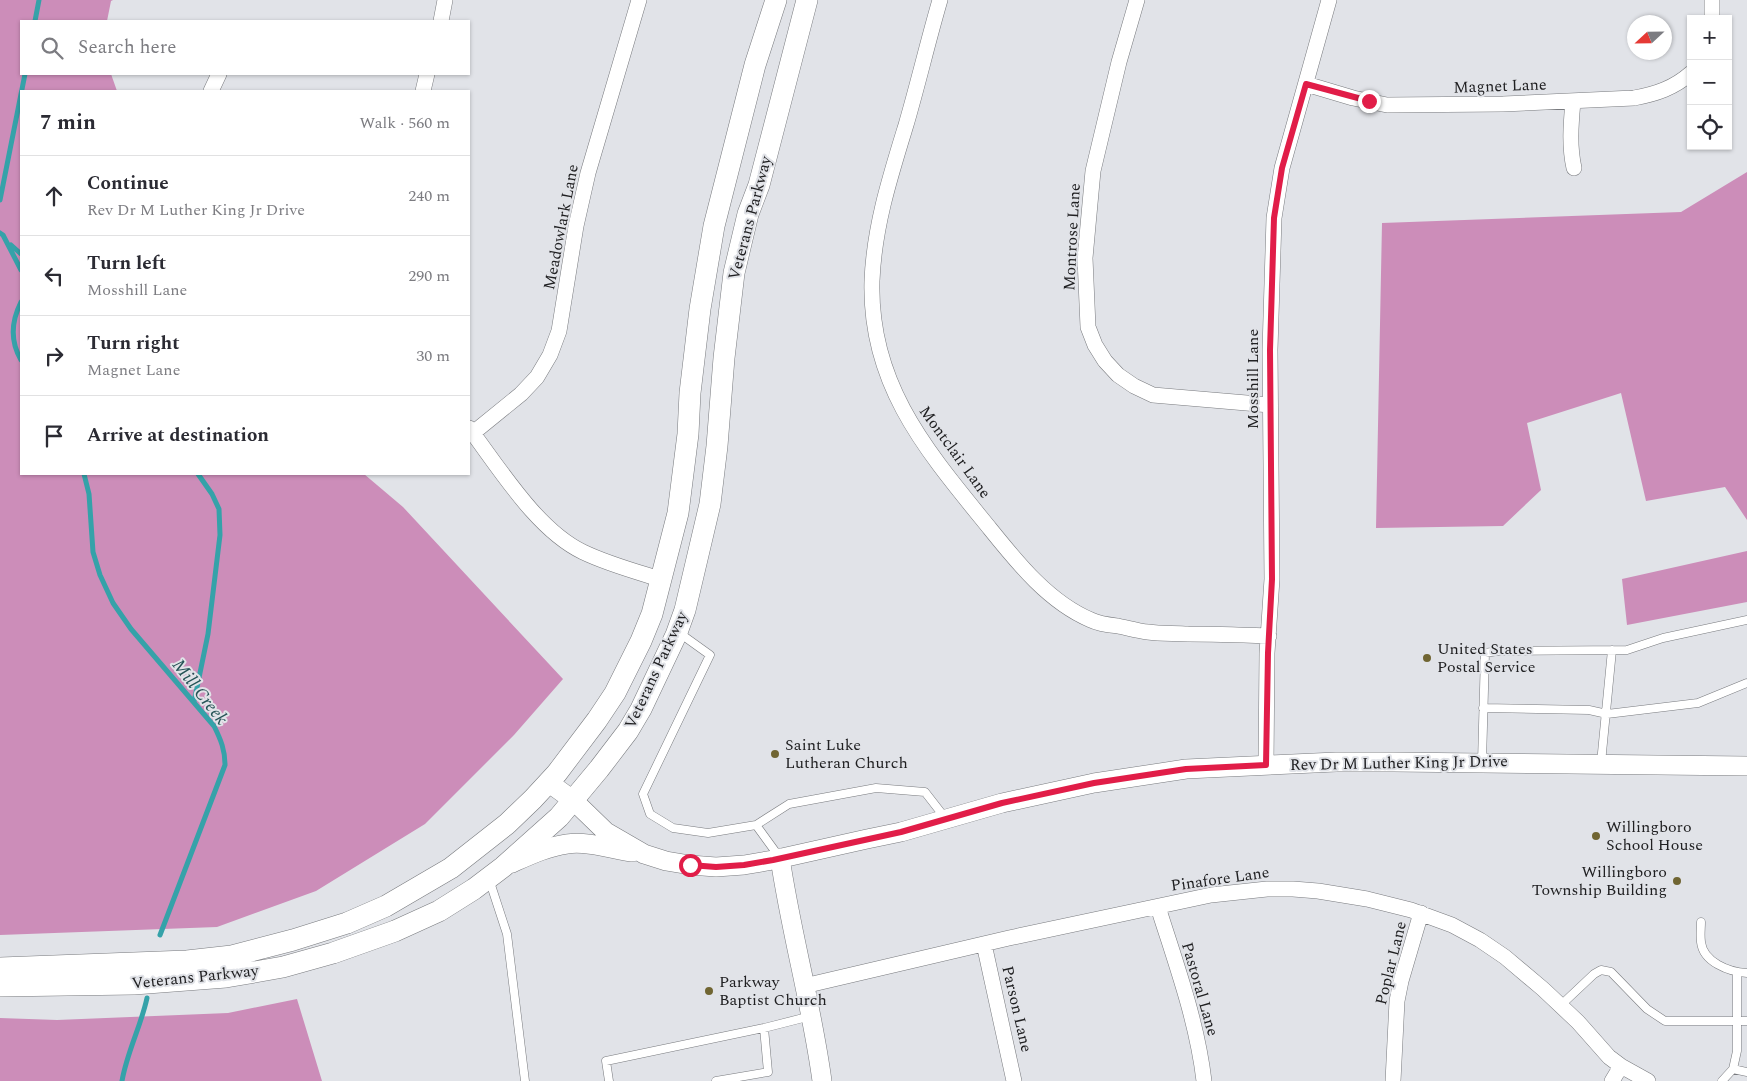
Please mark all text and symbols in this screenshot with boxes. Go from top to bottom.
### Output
north arrow [1627,15,1672,60]
map controls [1687,15,1732,150]
button: + [1687,15,1732,60]
search box [20,20,470,75]
text: Search here [78,33,177,62]
icon: search [38,34,66,62]
button: − [1687,60,1732,105]
street label: Magnet Lane [1453,72,1547,100]
route end [1358,90,1381,113]
button: locate [1687,105,1732,150]
text: 7 min [40,107,96,139]
text: Walk · 560 m [359,111,450,135]
street label: Veterans Parkway [722,152,778,283]
street label: Meadowlark Lane [537,162,585,292]
text: Continue [87,169,169,198]
icon: ahead [40,182,68,210]
street label: Montrose Lane [1057,183,1087,291]
text: 240 m [408,184,450,208]
text: Rev Dr M Luther King Jr Drive [87,198,305,222]
text: Turn left [87,249,166,278]
icon: left [40,262,68,290]
text: 290 m [408,264,450,288]
text: Mosshill Lane [87,278,187,302]
text: Turn right [87,329,180,358]
street label: Mosshill Lane [1241,329,1265,429]
icon: right [40,342,68,370]
text: 30 m [416,344,450,368]
text: Magnet Lane [87,358,180,382]
street label: Montclair Lane [913,401,997,503]
text: Arrive at destination [87,421,269,450]
icon: arrive [40,422,68,450]
street label: Veterans Parkway [618,606,694,733]
place label: United States Postal Service [1437,637,1535,679]
marker: United States Postal Service [1421,652,1433,664]
water label: Mill Creek [165,653,235,731]
place label: Saint Luke Lutheran Church [785,733,908,775]
marker: Saint Luke Lutheran Church [769,748,781,760]
street label: Rev Dr M Luther King Jr Drive [1290,749,1508,777]
place label: Willingboro School House [1606,815,1703,857]
marker: Willingboro School House [1590,830,1602,842]
route start [679,854,702,877]
street label: Pinafore Lane [1169,860,1271,898]
place label: Willingboro Township Building [1532,860,1667,902]
marker: Willingboro Township Building [1671,875,1683,887]
street label: Poplar Lane [1369,919,1413,1007]
street label: Pastoral Lane [1175,939,1225,1039]
street label: Veterans Parkway [130,958,261,996]
street label: Parson Lane [995,963,1039,1055]
place label: Parkway Baptist Church [719,970,827,1012]
marker: Parkway Baptist Church [703,985,715,997]

